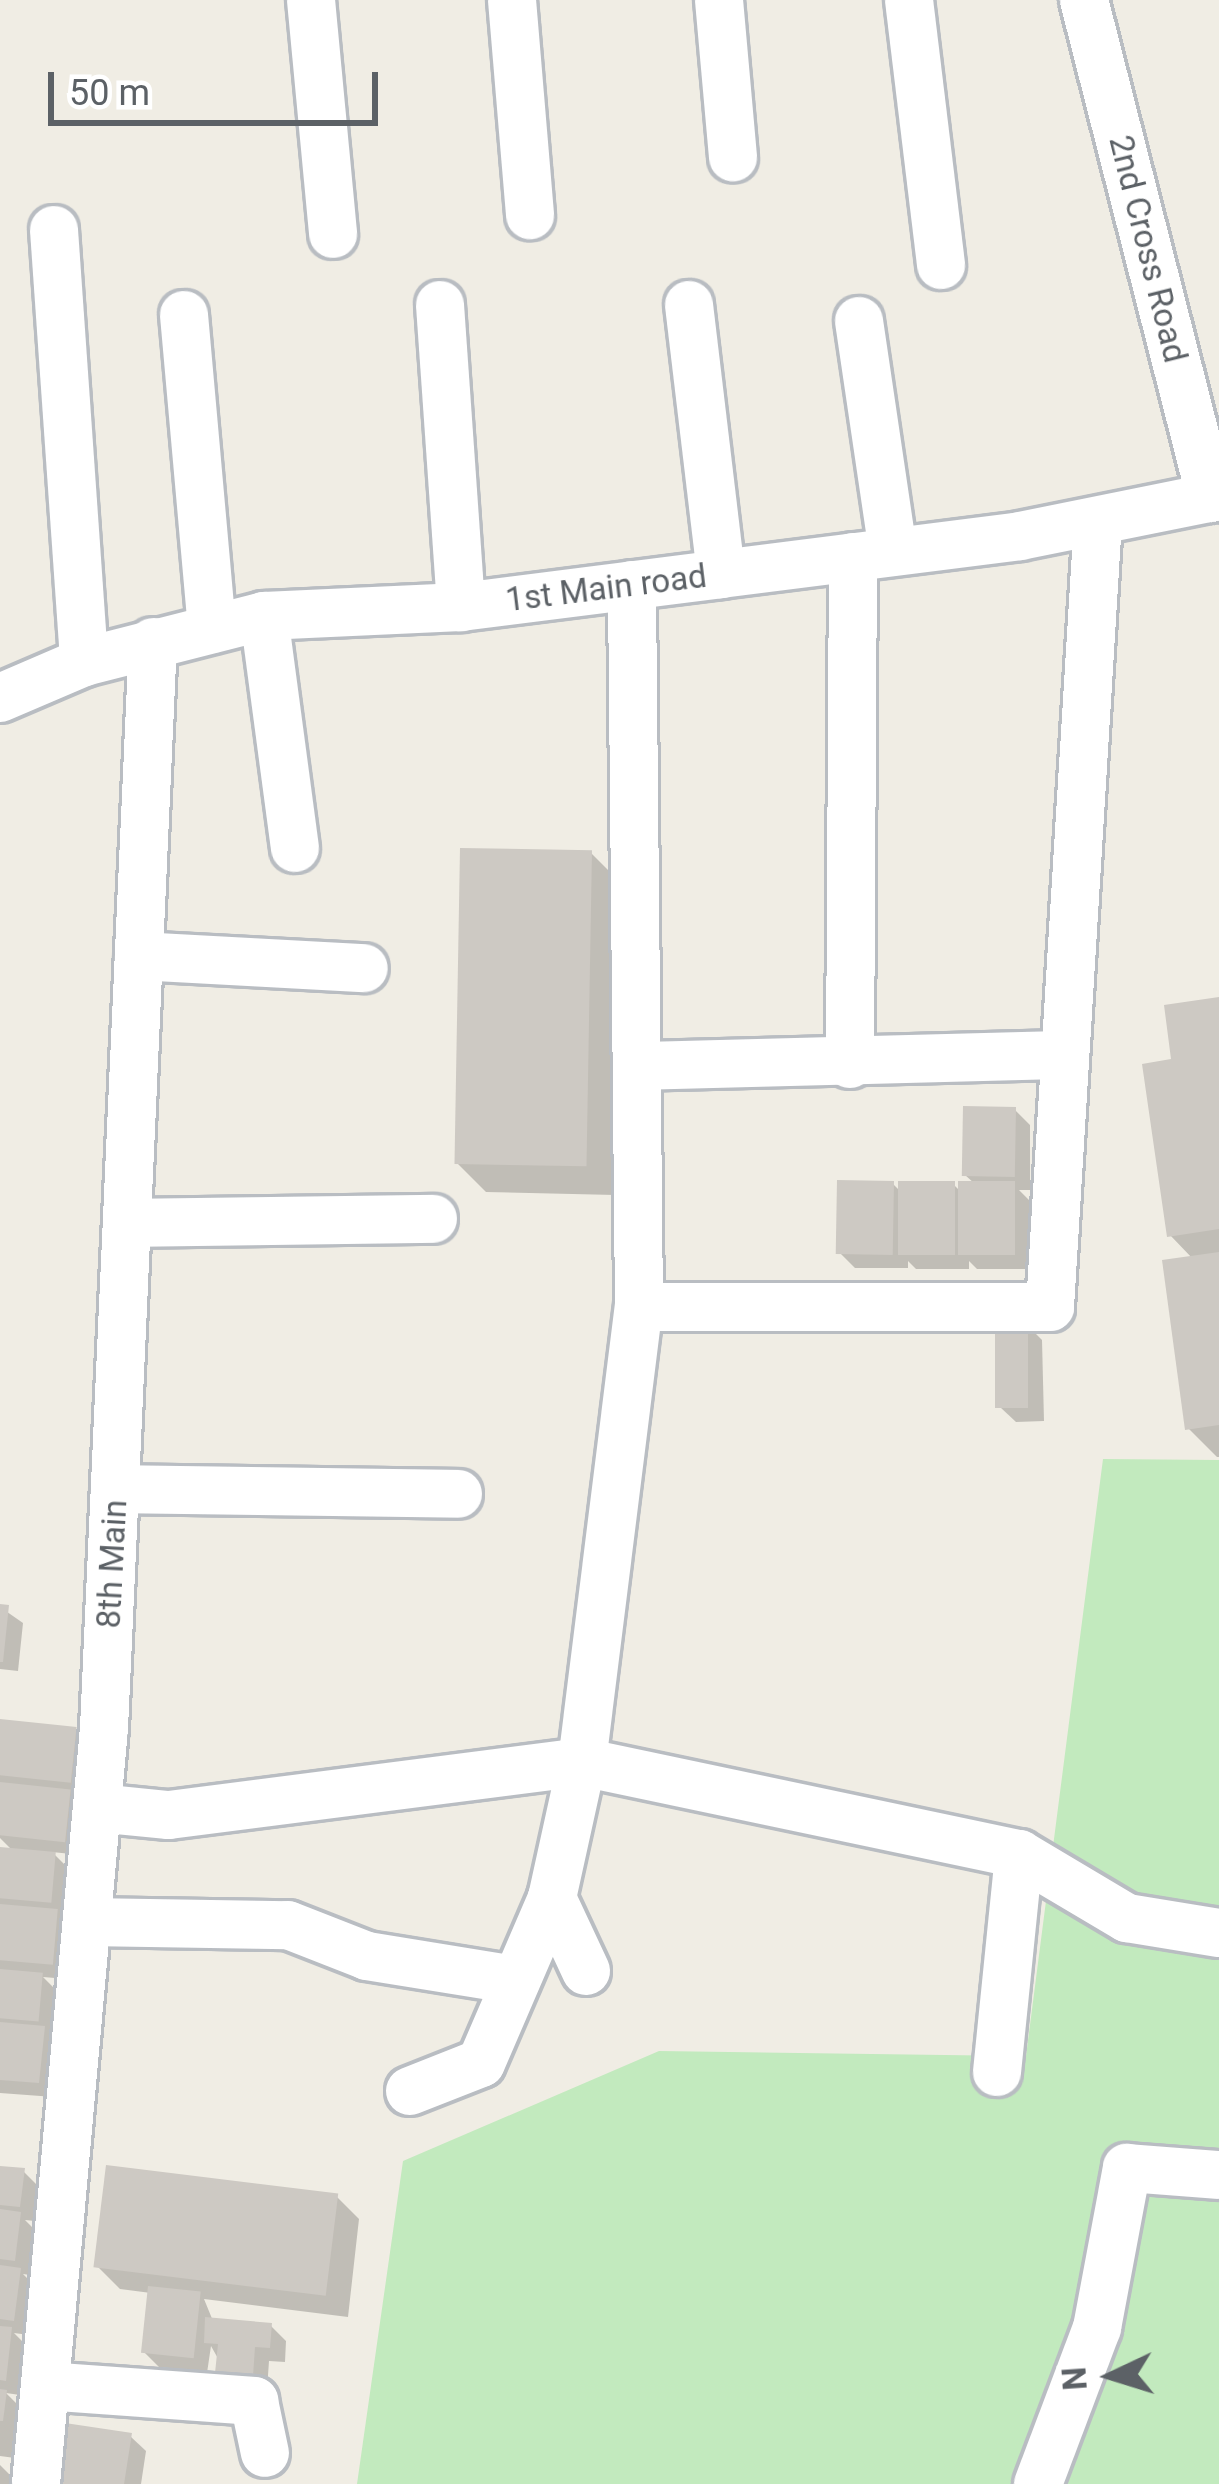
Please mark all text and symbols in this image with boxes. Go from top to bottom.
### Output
scale bar [54,48,384,122]
text: 50 m [69,72,150,114]
street label: 2nd Cross Road [1101,131,1195,367]
street label: 1st Main road [503,556,709,620]
street label: 8th Main [89,1499,135,1629]
north arrow [1051,2316,1171,2436]
text: N [1054,2366,1095,2392]

